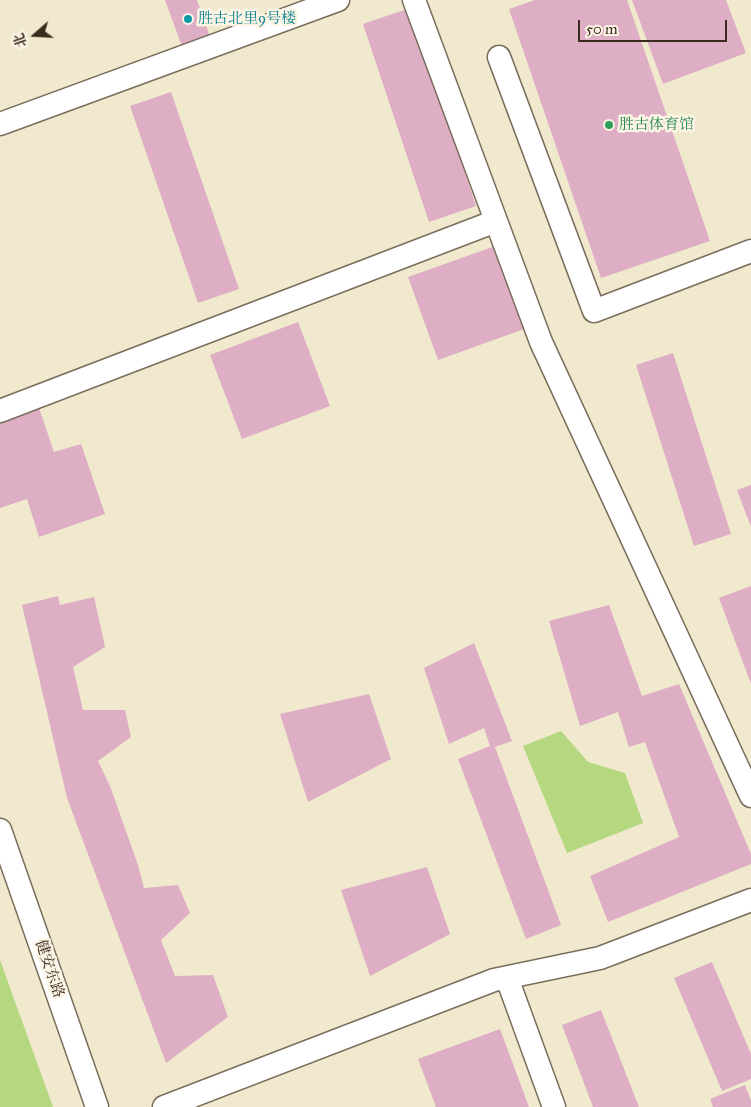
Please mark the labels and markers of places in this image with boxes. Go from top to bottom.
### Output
place label: 胜古北里9号楼 [198,10,296,28]
marker: 胜古北里9号楼 [182,13,194,25]
place label: 胜古体育馆 [619,116,694,134]
marker: 胜古体育馆 [603,119,615,131]

